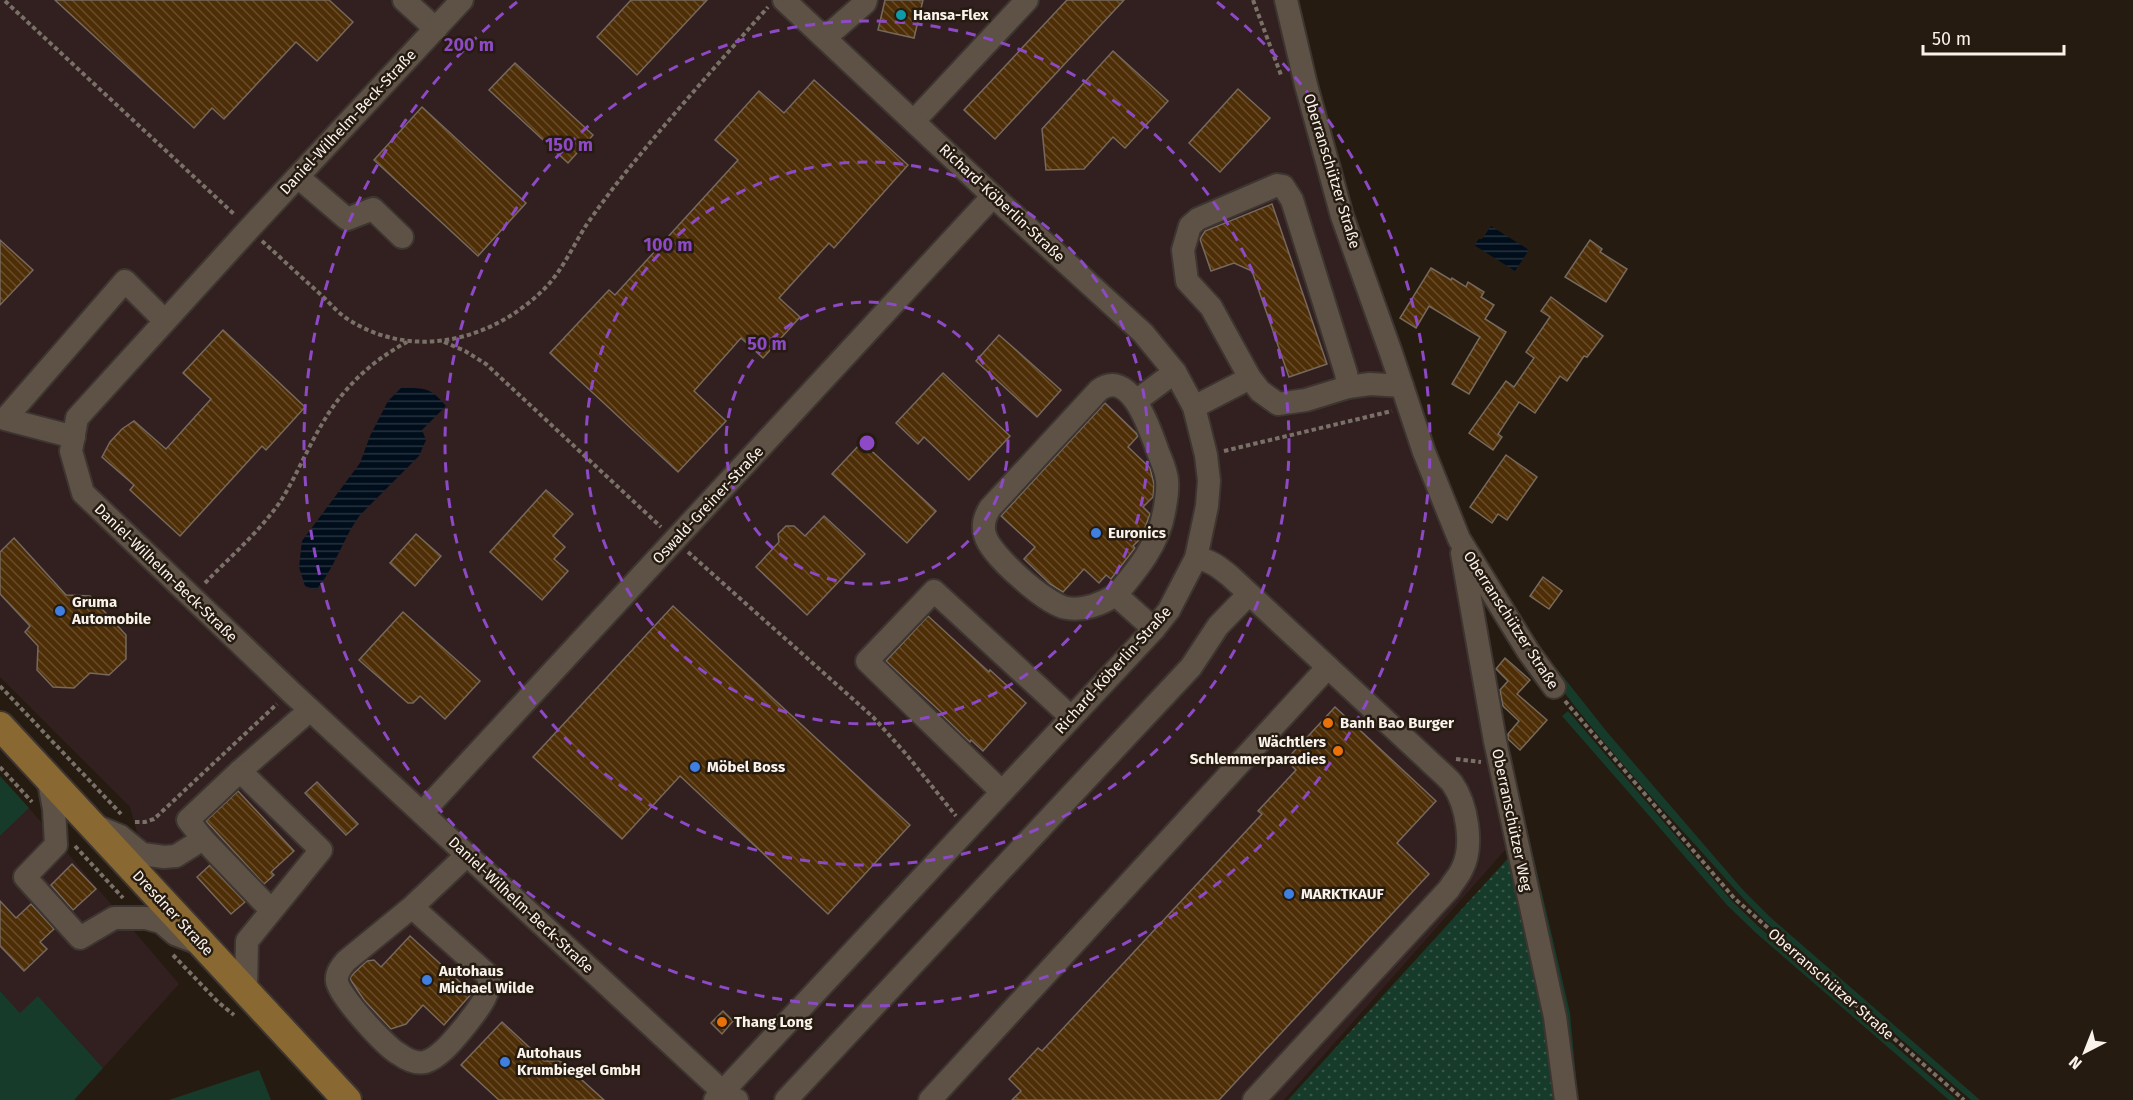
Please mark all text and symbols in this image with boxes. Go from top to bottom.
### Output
place label: Hansa-Flex [913,6,989,24]
marker: Hansa-Flex [894,8,908,22]
scale bar [1923,18,2064,56]
text: 50 m [1932,28,1971,50]
text: 200 m [444,34,494,56]
street label: Daniel-Wilhelm-Beck-Straße [276,46,420,198]
street label: Oberranschützer Straße [1300,91,1364,251]
text: 150 m [545,134,593,156]
street label: Richard-Köberlin-Straße [936,140,1068,266]
text: 100 m [644,234,692,256]
text: 50 m [747,333,787,355]
centre of rings [857,433,877,453]
street label: Oswald-Greiner-Straße [649,442,767,568]
street label: Daniel-Wilhelm-Beck-Straße [91,500,241,646]
place label: Euronics [1108,524,1166,542]
marker: Euronics [1089,526,1103,540]
street label: Oberranschützer Straße [1460,548,1562,692]
place label: Gruma Automobile [71,593,151,628]
street label: Richard-Köberlin-Straße [1051,603,1175,737]
marker: Gruma Automobile [53,604,67,618]
place label: Banh Bao Burger [1340,714,1455,732]
marker: Banh Bao Burger [1321,716,1335,730]
place label: Wächtlers Schlemmerparadies [1190,733,1326,768]
marker: Wächtlers Schlemmerparadies [1331,744,1345,758]
street label: Oberranschützer Weg [1488,747,1536,893]
place label: Möbel Boss [707,758,785,776]
marker: Möbel Boss [688,760,702,774]
street label: Daniel-Wilhelm-Beck-Straße [445,833,597,977]
street label: Dresdner Straße [129,867,217,959]
place label: MARKTKAUF [1301,885,1384,903]
marker: MARKTKAUF [1282,887,1296,901]
street label: Oberranschützer Straße [1764,924,1898,1044]
place label: Autohaus Michael Wilde [438,962,534,997]
marker: Autohaus Michael Wilde [420,973,434,987]
place label: Thang Long [734,1013,813,1031]
marker: Thang Long [715,1015,729,1029]
north arrow [2055,1022,2115,1082]
place label: Autohaus Krumbiegel GmbH [516,1044,641,1079]
text: N [2065,1052,2086,1073]
marker: Autohaus Krumbiegel GmbH [498,1055,512,1069]

